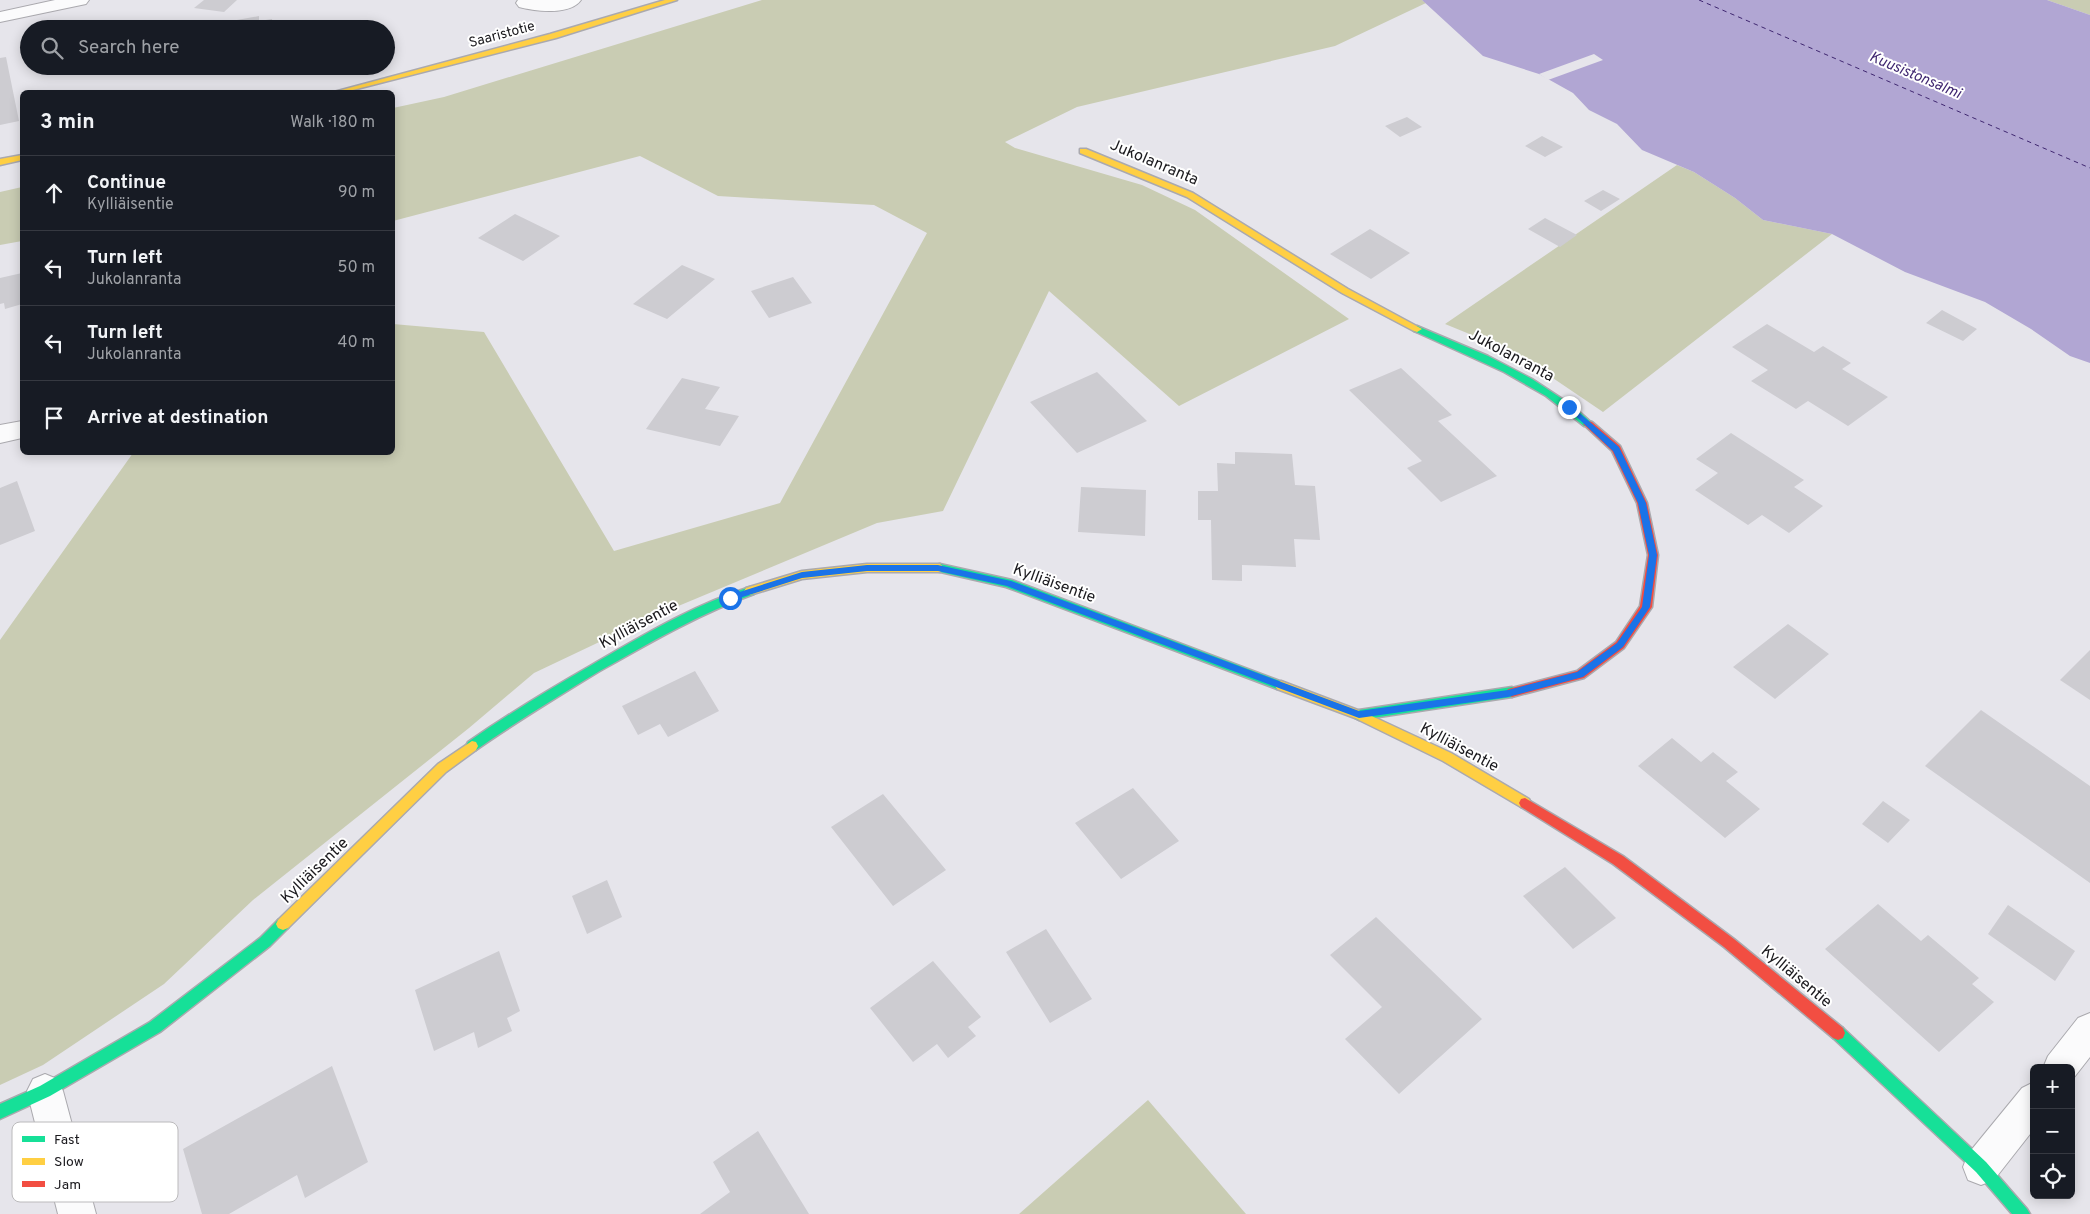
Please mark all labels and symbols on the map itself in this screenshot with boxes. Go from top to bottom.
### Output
street label: Saaristotie [467,18,537,52]
water label: Kuusistonsalmi [1866,48,1965,104]
street label: Jukolanranta [1107,135,1201,191]
street label: Jukolanranta [1465,325,1557,387]
route end [1558,396,1581,419]
street label: Kylliäisentie [1010,560,1098,608]
route start [719,587,742,610]
street label: Kylliäisentie [596,596,682,654]
street label: Kylliäisentie [1416,719,1502,777]
street label: Kylliäisentie [277,834,353,908]
street label: Kylliäisentie [1756,942,1836,1012]
legend [12,1122,178,1202]
text: Fast [54,1132,80,1149]
text: Slow [54,1154,84,1171]
text: Jam [54,1177,81,1194]

